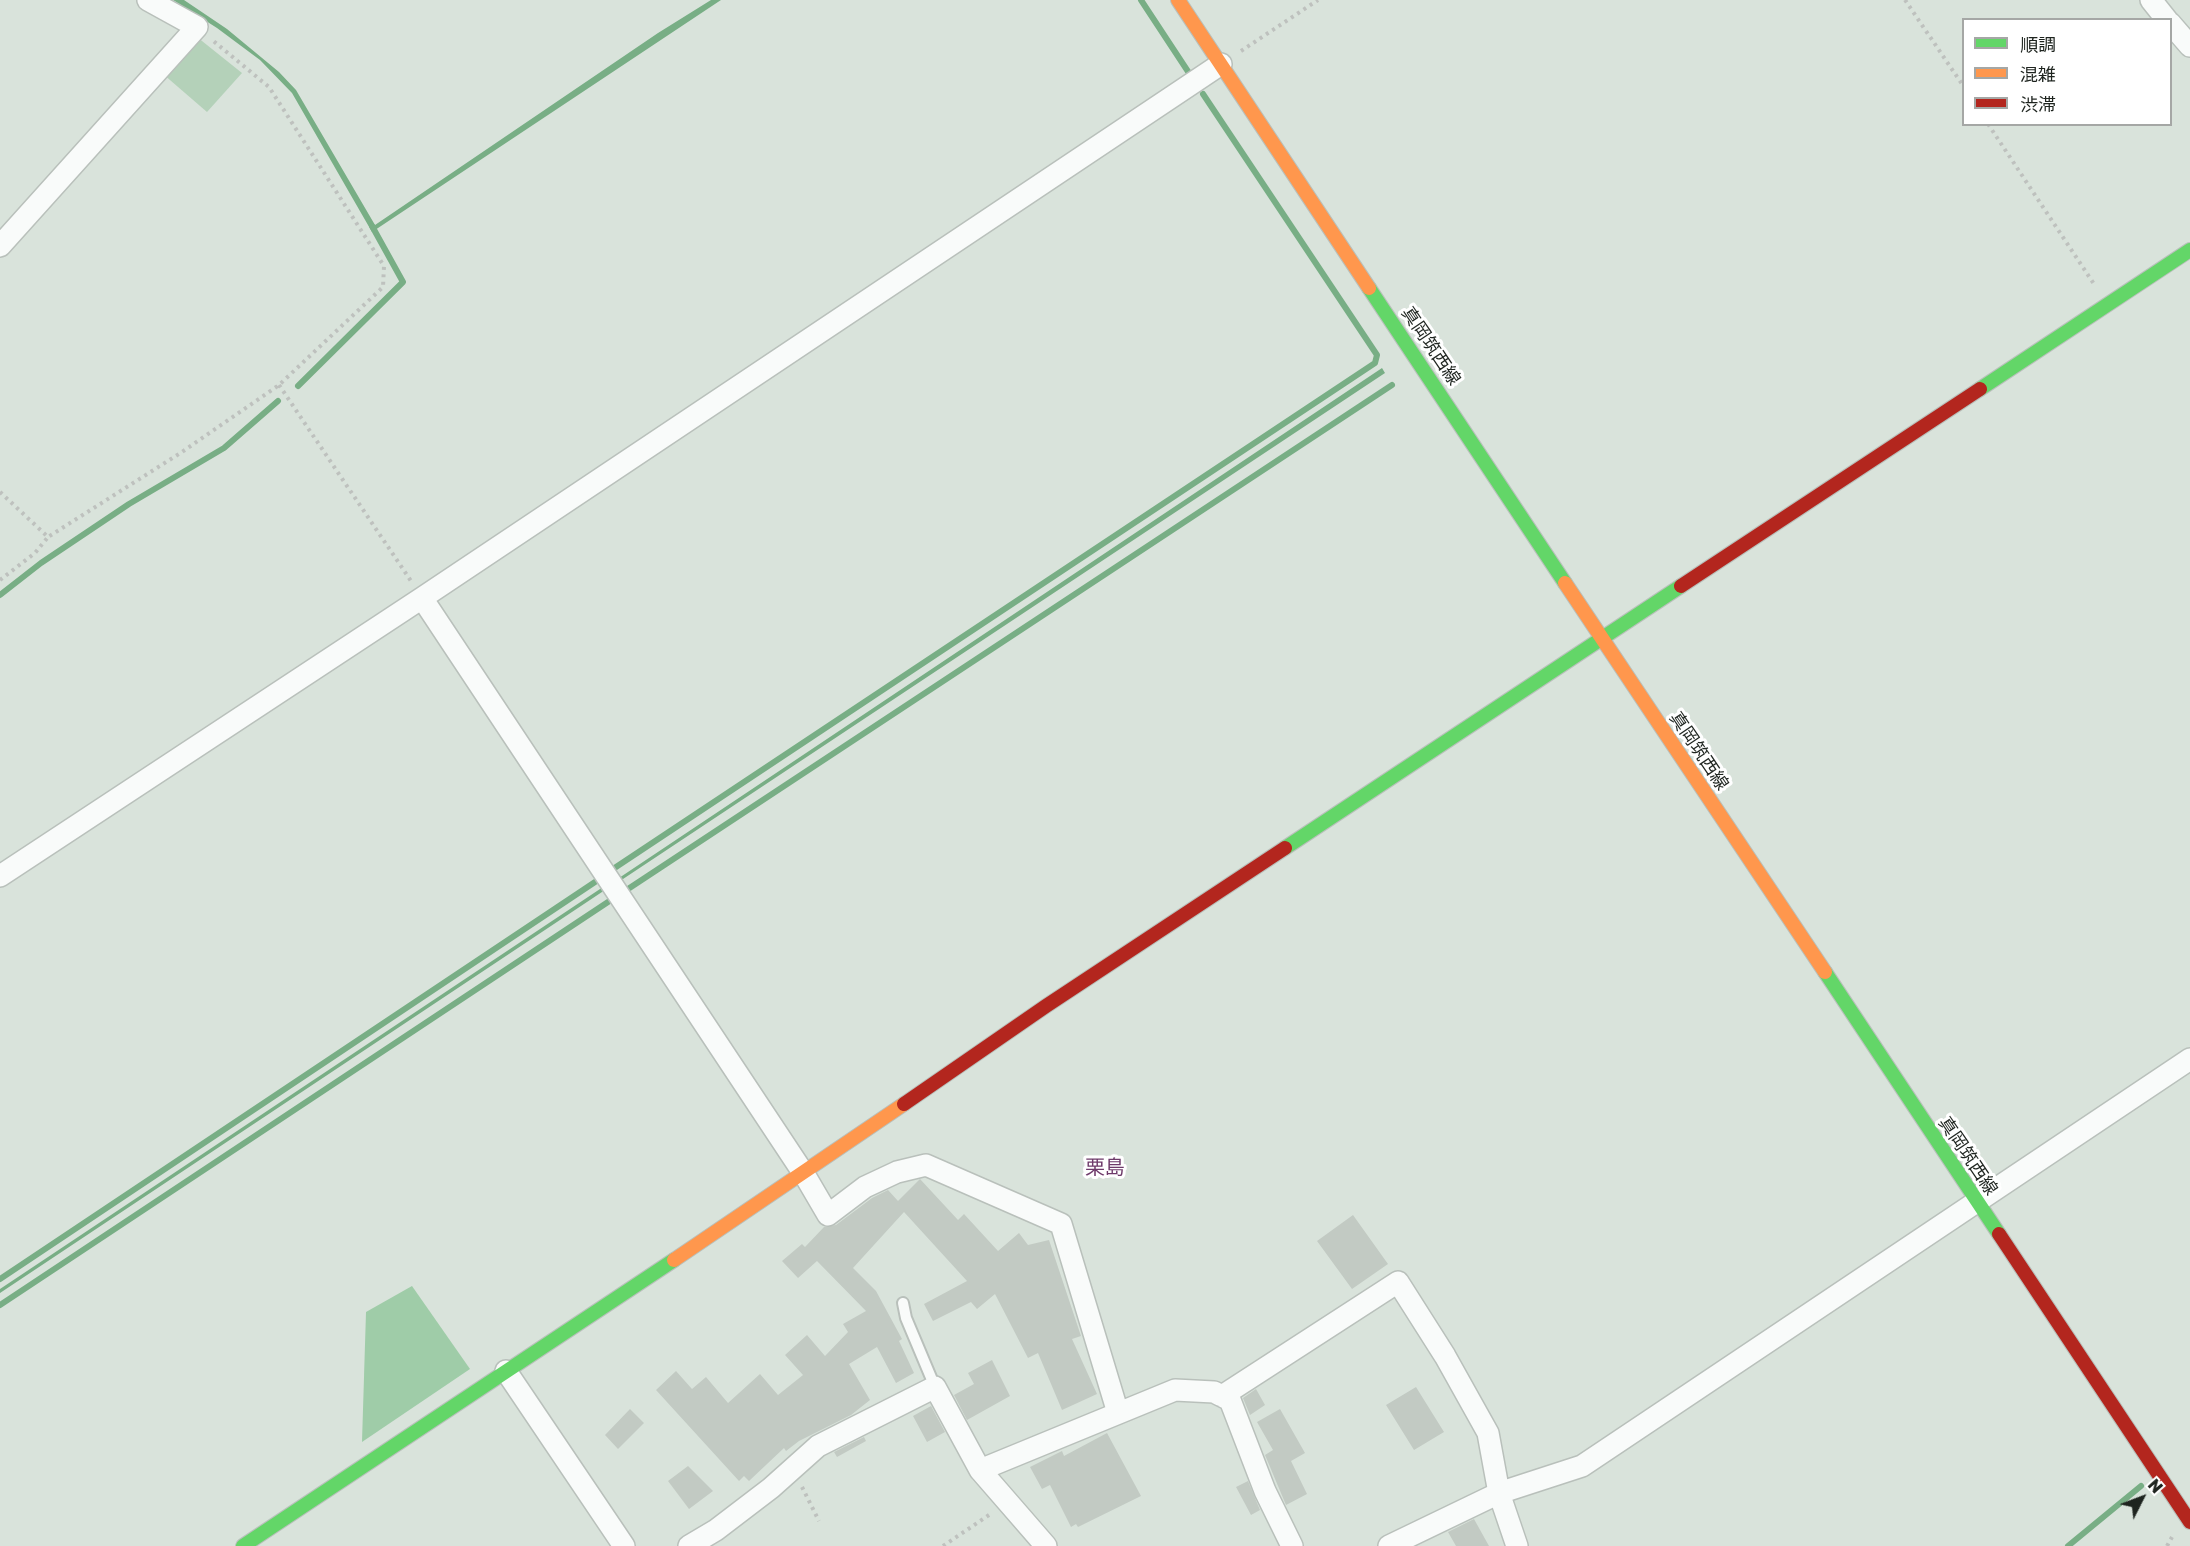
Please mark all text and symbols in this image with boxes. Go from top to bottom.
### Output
legend [1962,18,2172,126]
text: 順調 [2020,33,2056,55]
text: 混雑 [2020,63,2056,85]
text: 渋滞 [2020,93,2056,115]
street label: 真岡筑西線 [1397,303,1465,389]
street label: 真岡筑西線 [1665,708,1733,794]
street label: 真岡筑西線 [1934,1113,2002,1199]
district label: 栗島 [1085,1156,1125,1180]
north arrow [2112,1468,2172,1528]
text: N [2144,1475,2167,1497]

